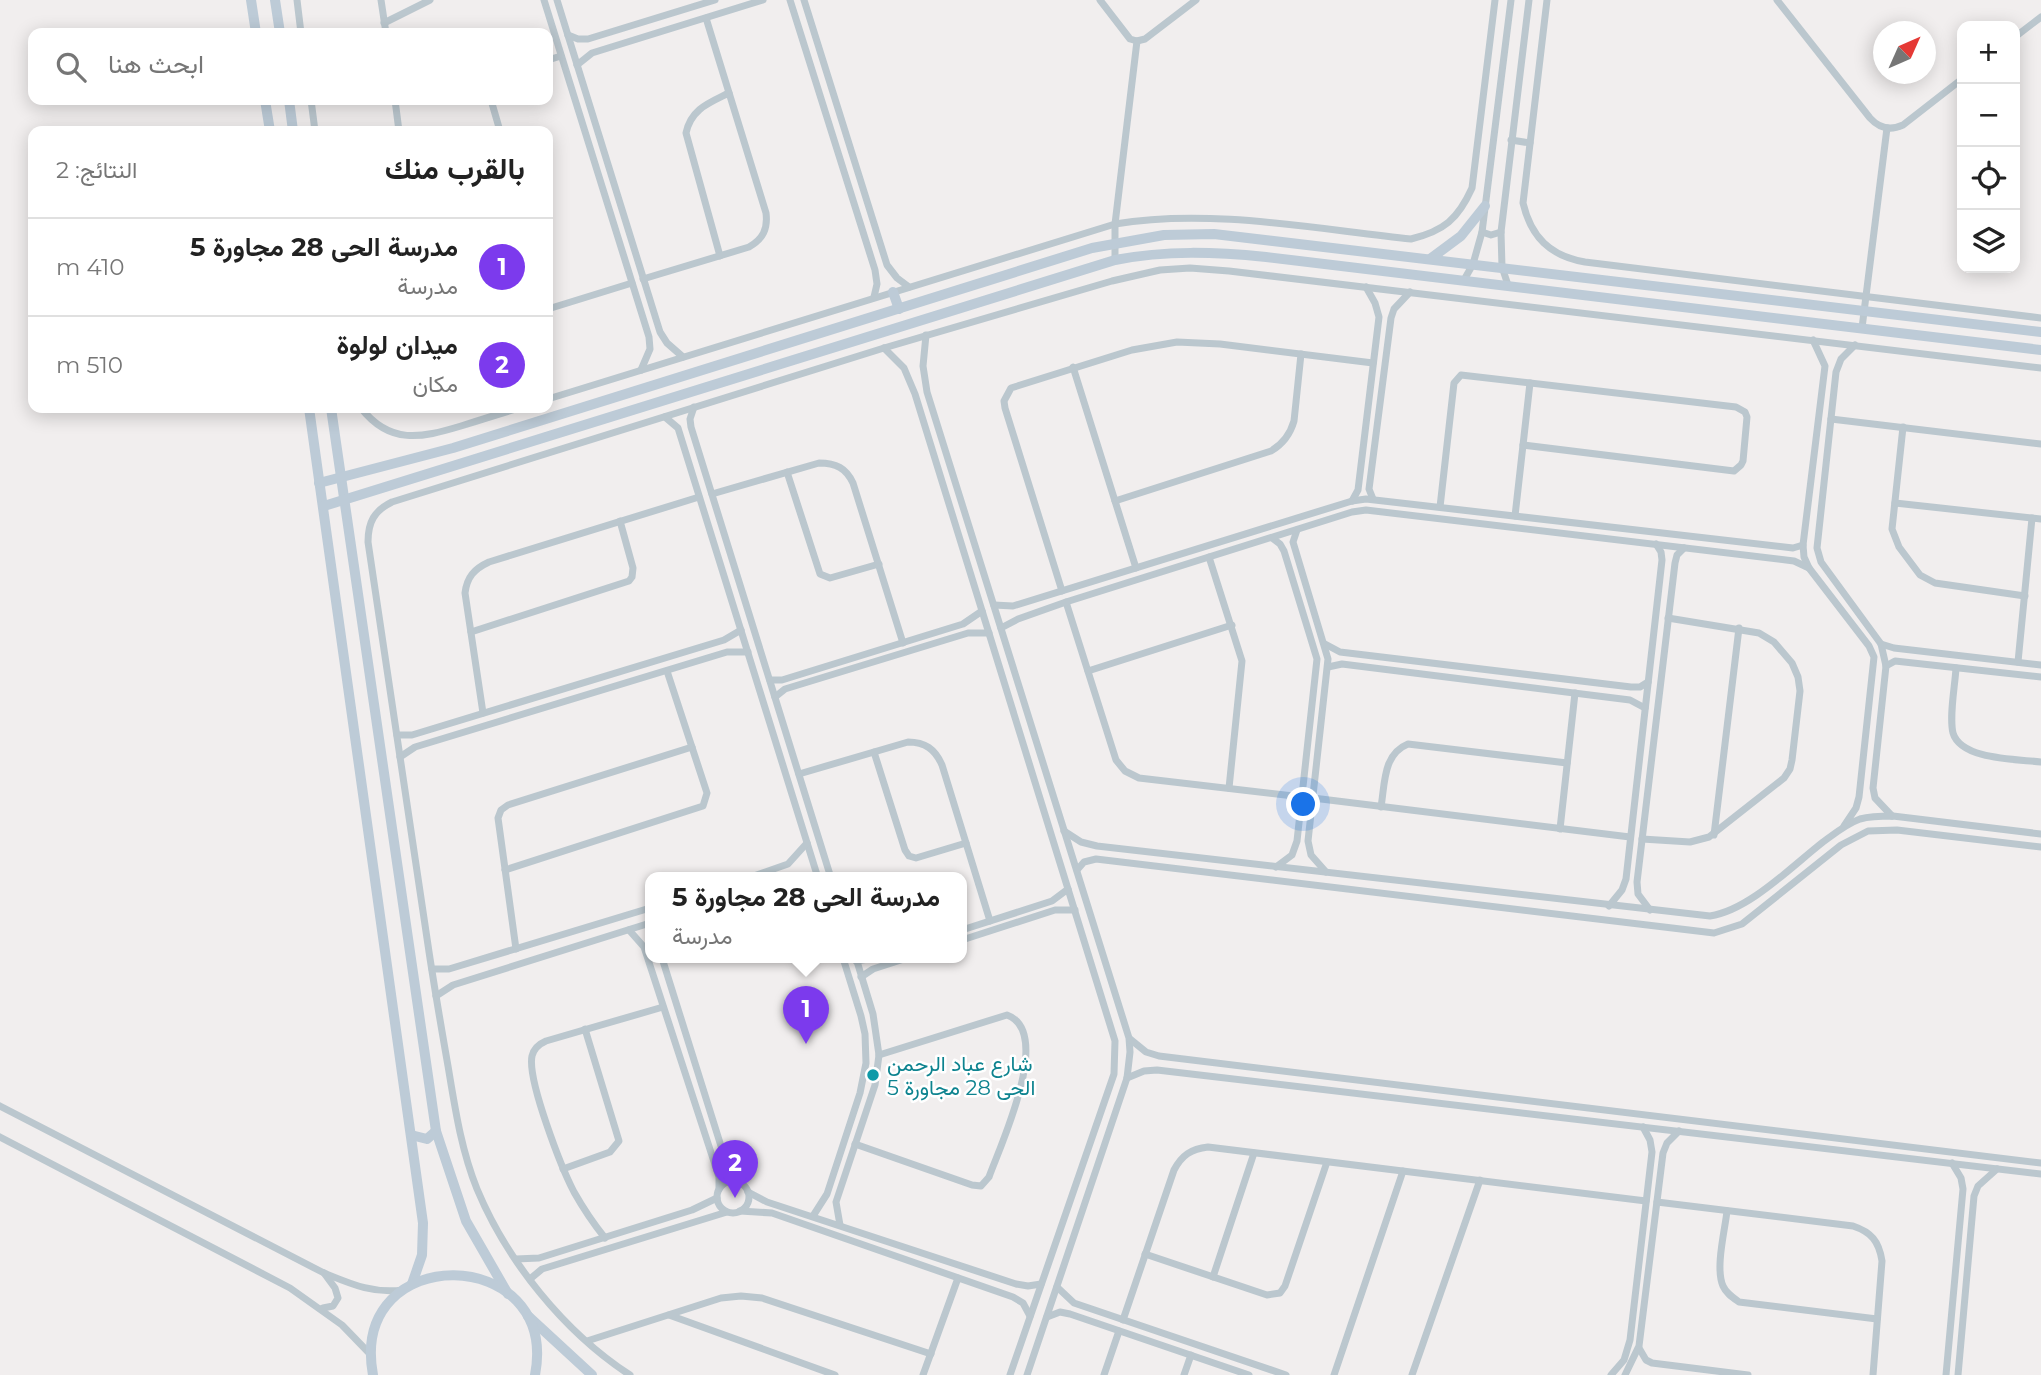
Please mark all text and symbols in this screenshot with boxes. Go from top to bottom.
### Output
north arrow [1873,21,1936,84]
map controls [1957,21,2020,273]
button: + [1957,21,2020,84]
search box [28,28,553,105]
icon: search [52,48,90,86]
text: ابحث هنا [108,48,204,80]
button: − [1957,84,2020,147]
button: locate [1957,147,2020,210]
text: بالقرب منك [385,150,525,187]
text: النتائج: 2 [56,156,137,184]
button: layers [1957,210,2020,273]
text: مدرسة الحى 28 مجاورة 5 [190,231,458,263]
text: 410 m [56,253,125,281]
text: 1 [497,253,507,281]
text: مدرسة [397,272,458,300]
text: ميدان لولوة [336,329,458,361]
text: 510 m [56,351,123,379]
text: 2 [495,351,509,379]
text: مكان [412,370,458,398]
your location [1286,787,1320,821]
popup [645,872,967,963]
text: مدرسة الحى 28 مجاورة 5 [672,881,940,913]
text: مدرسة [672,922,733,950]
pin: 1 [783,986,829,1044]
place label: شارع عباد الرحمن الحى 28 مجاورة 5 [887,1051,1035,1101]
marker: شارع عباد الرحمن الحى 28 مجاورة 5 [865,1067,881,1083]
pin: 2 [712,1140,758,1198]

